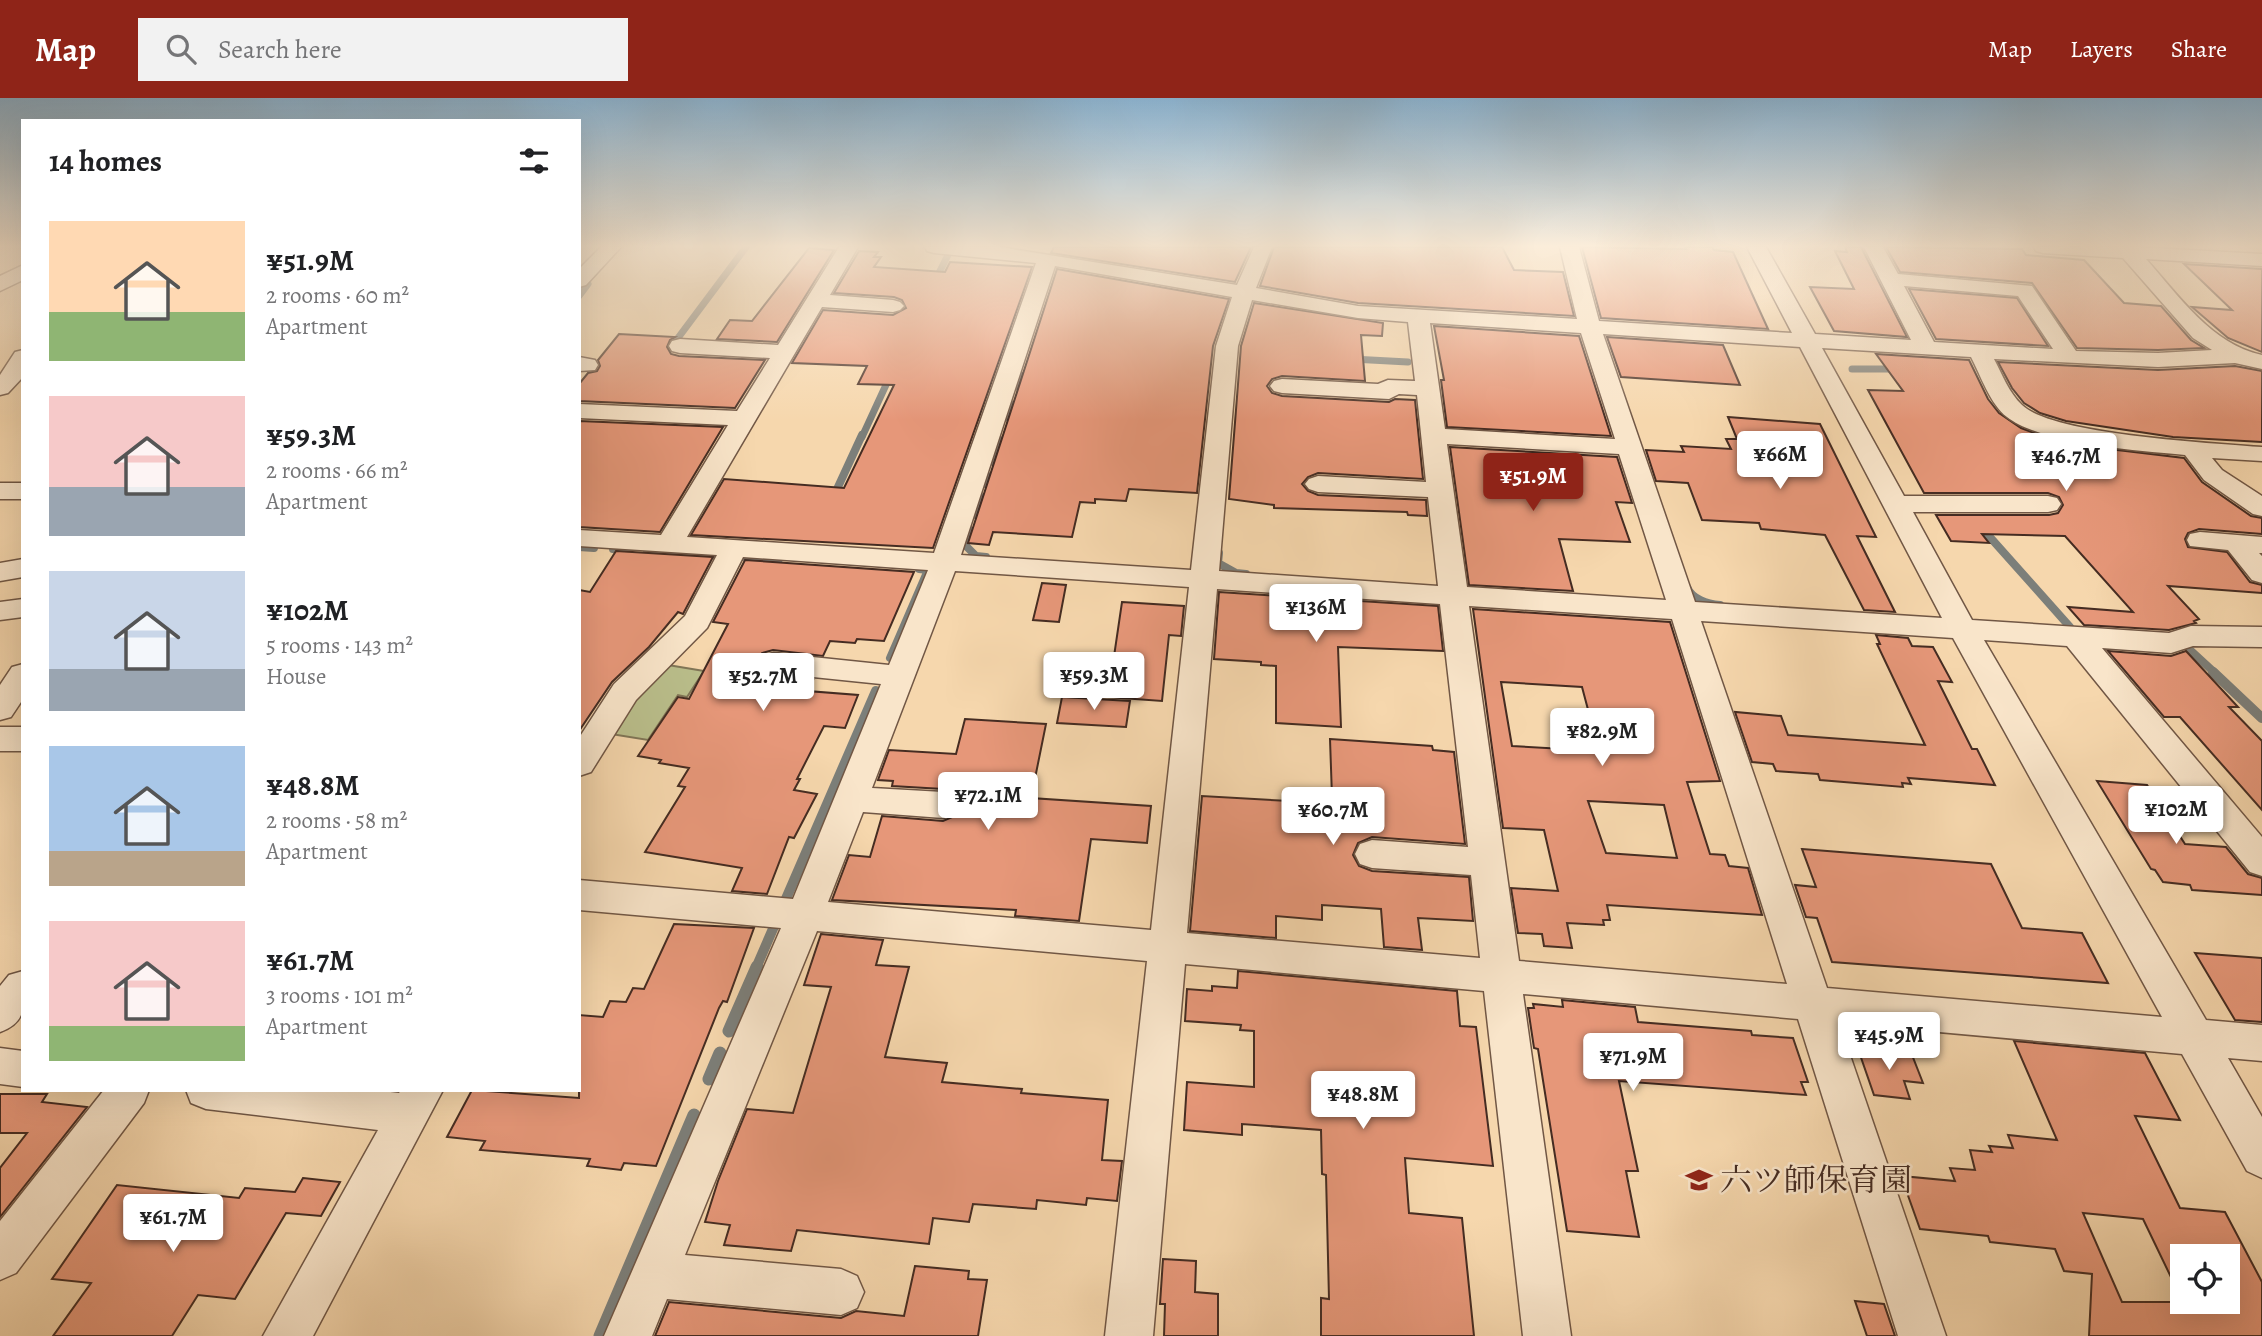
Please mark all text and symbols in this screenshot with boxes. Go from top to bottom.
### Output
search box [138,18,628,81]
text: Map [35,27,96,72]
icon: search [162,30,200,68]
text: Search here [218,32,342,67]
text: Map [1988,33,2032,65]
text: Layers [2070,33,2133,65]
text: Share [2171,33,2227,65]
text: 14 homes [49,141,162,181]
icon: filters [515,142,553,180]
text: ¥51.9M [266,240,354,280]
icon: home [105,249,189,333]
text: 2 rooms · 60 m² [266,280,409,311]
text: Apartment [266,311,368,342]
text: ¥59.3M [266,415,356,455]
icon: home [105,424,189,508]
pin: ¥66M [1739,432,1821,491]
pin: ¥46.7M [2009,434,2123,493]
text: ¥66M [1753,438,1807,469]
text: ¥46.7M [2031,440,2101,471]
pin: ¥51.9M [1476,454,1590,513]
text: 2 rooms · 66 m² [266,455,408,486]
text: ¥51.9M [1499,460,1567,491]
text: Apartment [266,486,368,517]
pin: ¥136M [1267,584,1365,644]
text: ¥102M [266,590,349,630]
text: ¥136M [1285,591,1347,622]
icon: home [105,599,189,683]
text: 5 rooms · 143 m² [266,630,413,661]
pin: ¥59.3M [1037,652,1151,712]
pin: ¥52.7M [706,654,820,713]
text: ¥59.3M [1059,659,1129,690]
text: ¥52.7M [728,660,798,691]
text: House [266,661,326,692]
pin: ¥82.9M [1545,708,1659,768]
text: ¥82.9M [1566,715,1638,746]
text: ¥48.8M [266,765,360,805]
pin: ¥72.1M [931,772,1045,832]
icon: home [105,774,189,858]
text: ¥72.1M [954,779,1022,810]
pin: ¥102M [2127,786,2225,846]
pin: ¥60.7M [1276,788,1390,847]
text: ¥102M [2144,793,2208,824]
text: ¥60.7M [1297,794,1369,825]
text: 2 rooms · 58 m² [266,805,407,836]
text: Apartment [266,836,368,867]
text: ¥61.7M [266,940,354,980]
icon: home [105,949,189,1033]
text: 3 rooms · 101 m² [266,980,413,1011]
text: Apartment [266,1011,368,1042]
pin: ¥45.9M [1832,1012,1946,1072]
text: ¥45.9M [1854,1019,1924,1050]
pin: ¥71.9M [1576,1034,1690,1093]
text: ¥71.9M [1599,1040,1667,1071]
pin: ¥48.8M [1306,1072,1420,1131]
text: ¥48.8M [1327,1078,1399,1109]
place label: 六ツ師保育園 [1720,1158,1912,1202]
school or university icon: 六ツ師保育園 [1684,1165,1714,1195]
pin: ¥61.7M [116,1194,230,1254]
text: ¥61.7M [139,1201,207,1232]
map controls [2170,1244,2240,1314]
button: locate [2170,1244,2240,1314]

